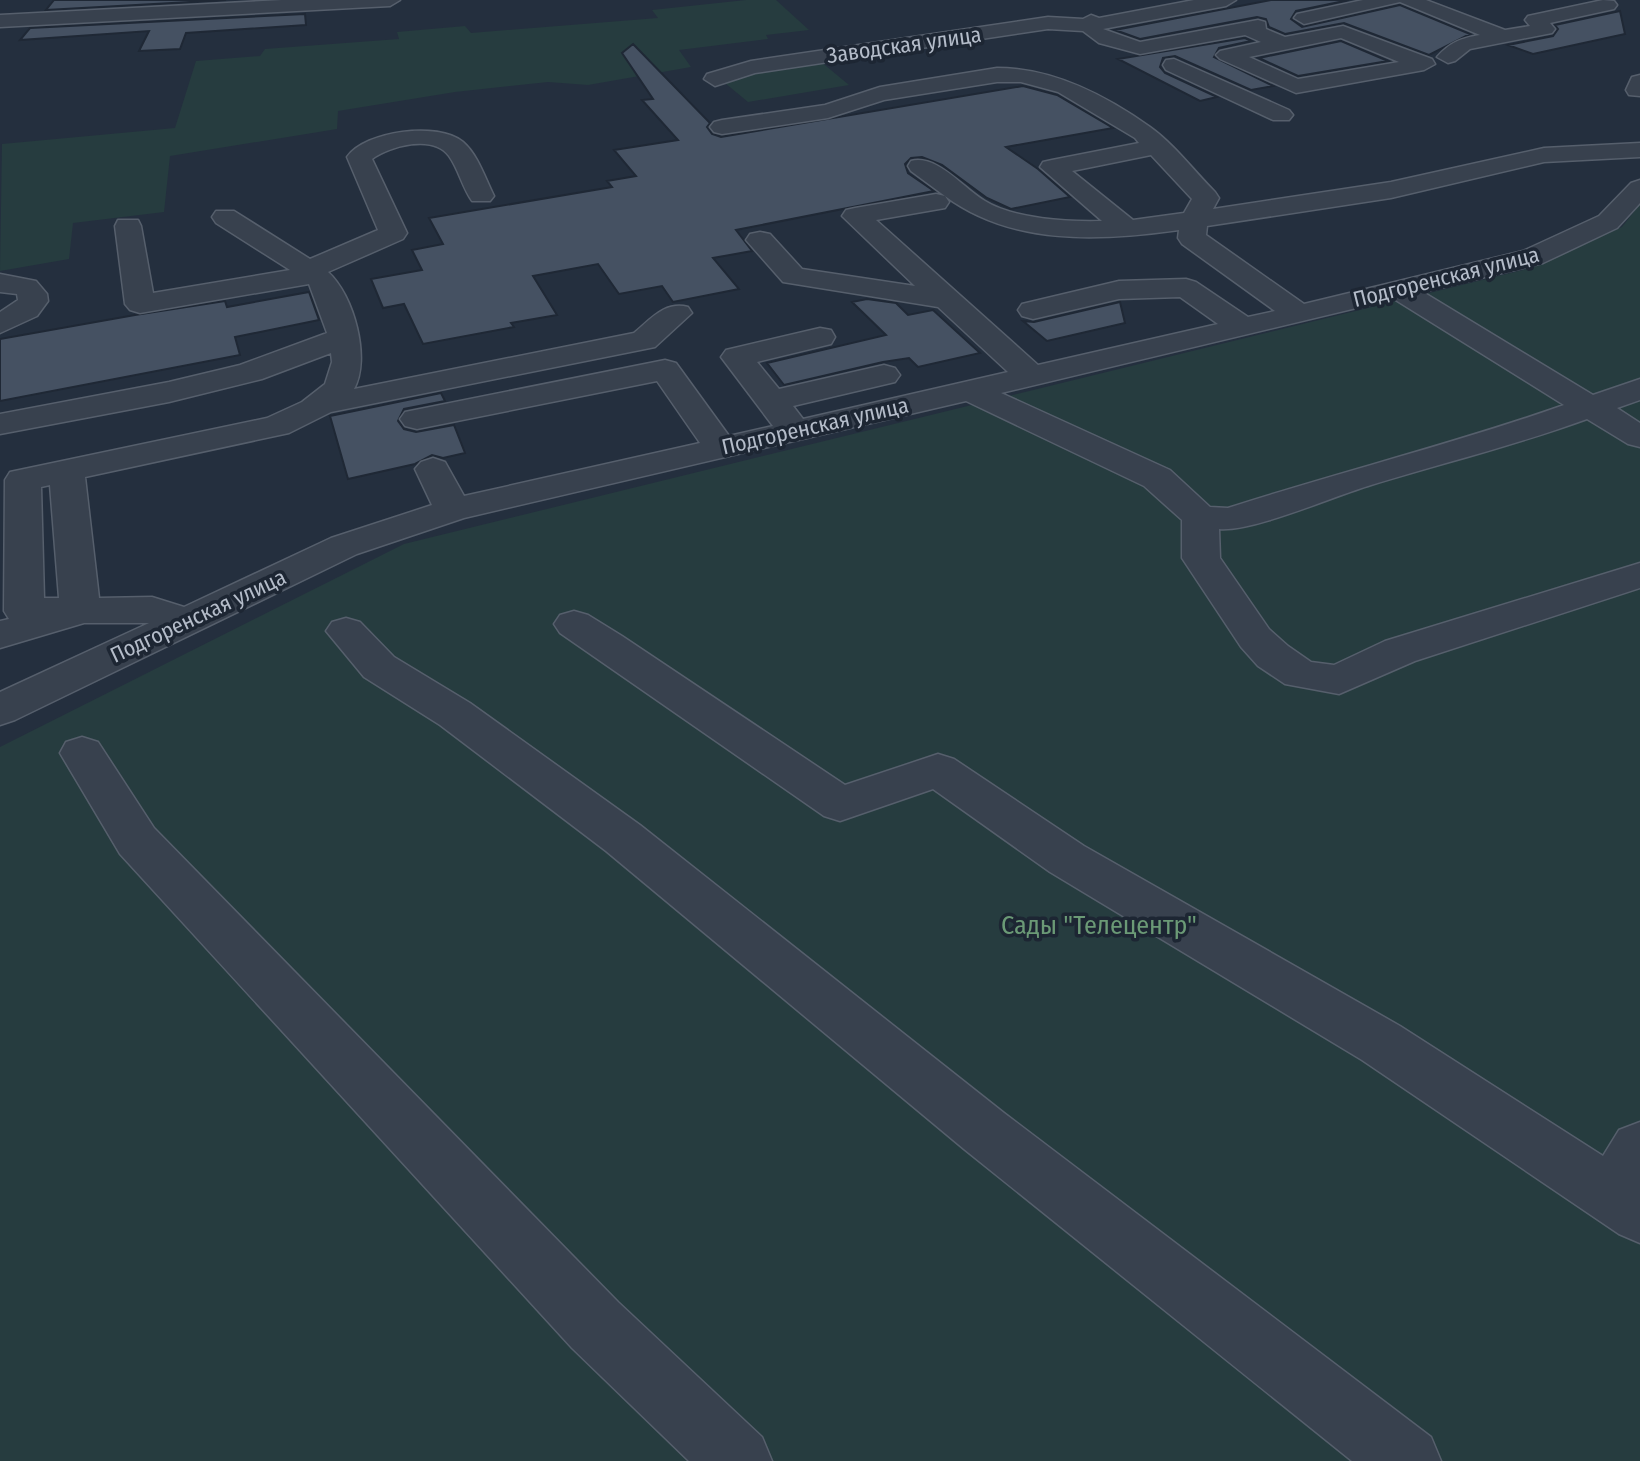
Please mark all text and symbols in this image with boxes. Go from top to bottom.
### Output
street label: Заводская улица [825,21,983,69]
street label: Подгоренская улица [1350,241,1542,313]
street label: Подгоренская улица [719,391,911,461]
street label: Подгоренская улица [106,563,290,669]
park label: Сады "Телецентр" [1001,910,1197,941]

